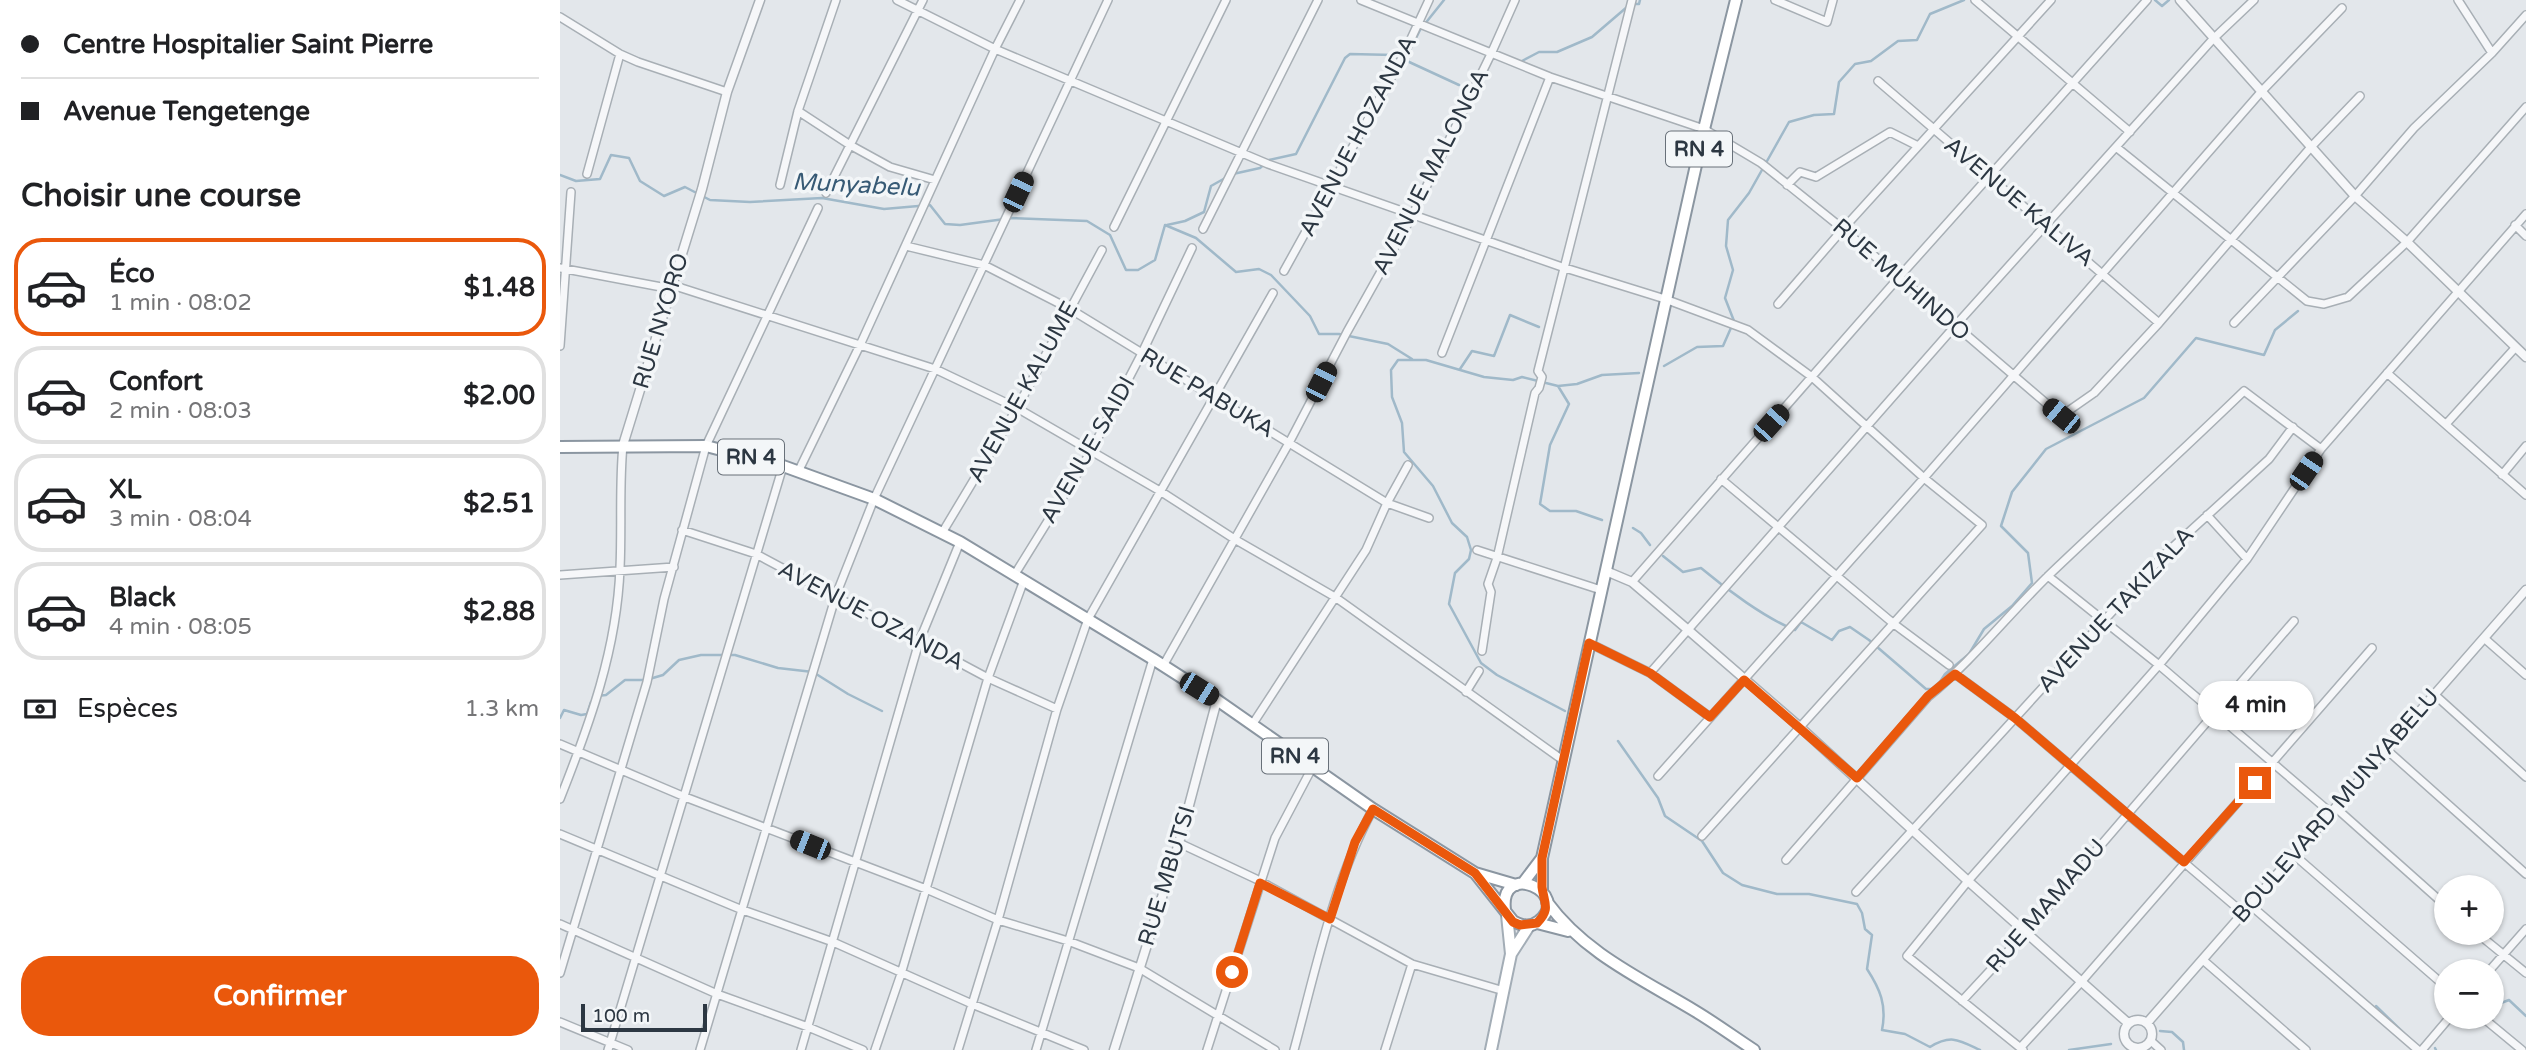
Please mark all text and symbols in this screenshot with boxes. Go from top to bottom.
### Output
text: Centre Hospitalier Saint Pierre [63,29,433,60]
street label: AVENUE HOZANDA [1293,31,1423,241]
street label: AVENUE MALONGA [1367,64,1495,280]
text: Avenue Tengetenge [63,96,310,127]
street label: AVENUE KALIVA [1938,131,2100,273]
road number: RN 4 [1666,132,1732,166]
water label: Munyabelu [792,167,922,203]
car [1000,169,1037,215]
text: Choisir une course [21,177,301,215]
street label: RUE MUHINDO [1827,213,1975,347]
street label: RUE NYORO [627,250,695,392]
icon: car [25,256,88,319]
text: Éco [109,258,155,289]
text: $1.48 [464,272,535,303]
text: 1 min · 08:02 [109,289,252,317]
street label: AVENUE KALUME [962,297,1084,487]
street label: RUE PABUKA [1135,342,1279,444]
car [1303,359,1340,405]
icon: car [25,364,88,427]
text: Confort [109,366,203,397]
street label: AVENUE SAIDI [1035,372,1141,528]
text: $2.00 [463,380,535,411]
car [2039,395,2084,437]
text: 2 min · 08:03 [109,397,252,425]
car [1750,400,1793,446]
road number: RN 4 [718,440,784,475]
car [2286,448,2327,494]
icon: car [25,472,88,535]
text: XL [109,474,141,505]
text: $2.51 [463,488,535,519]
text: 3 min · 08:04 [109,505,252,533]
street label: AVENUE TAKIZALA [2032,521,2200,699]
street label: AVENUE OZANDA [773,555,969,677]
icon: car [25,580,88,643]
text: Black [109,582,176,613]
text: $2.88 [463,596,535,627]
text: 4 min · 08:05 [109,613,252,641]
car [1176,669,1223,709]
callout: 4 min [2197,682,2313,730]
street label: BOULEVARD MUNYABELU [2227,683,2445,929]
icon: cash [21,690,59,728]
text: 4 min [2225,691,2287,719]
text: Espèces [77,693,178,724]
text: 1.3 km [465,695,539,723]
road number: RN 4 [1262,738,1328,774]
route end [2239,767,2271,799]
street label: RUE MBUTSI [1132,803,1202,949]
car [787,827,834,863]
street label: RUE MAMADU [1980,833,2112,979]
map controls [2434,875,2504,1029]
button: + [2434,875,2504,945]
button: Confirmer [21,956,539,1036]
route start [1216,956,1248,988]
button: − [2434,959,2504,1029]
scale bar [581,1001,707,1033]
text: 100 m [592,1005,650,1027]

